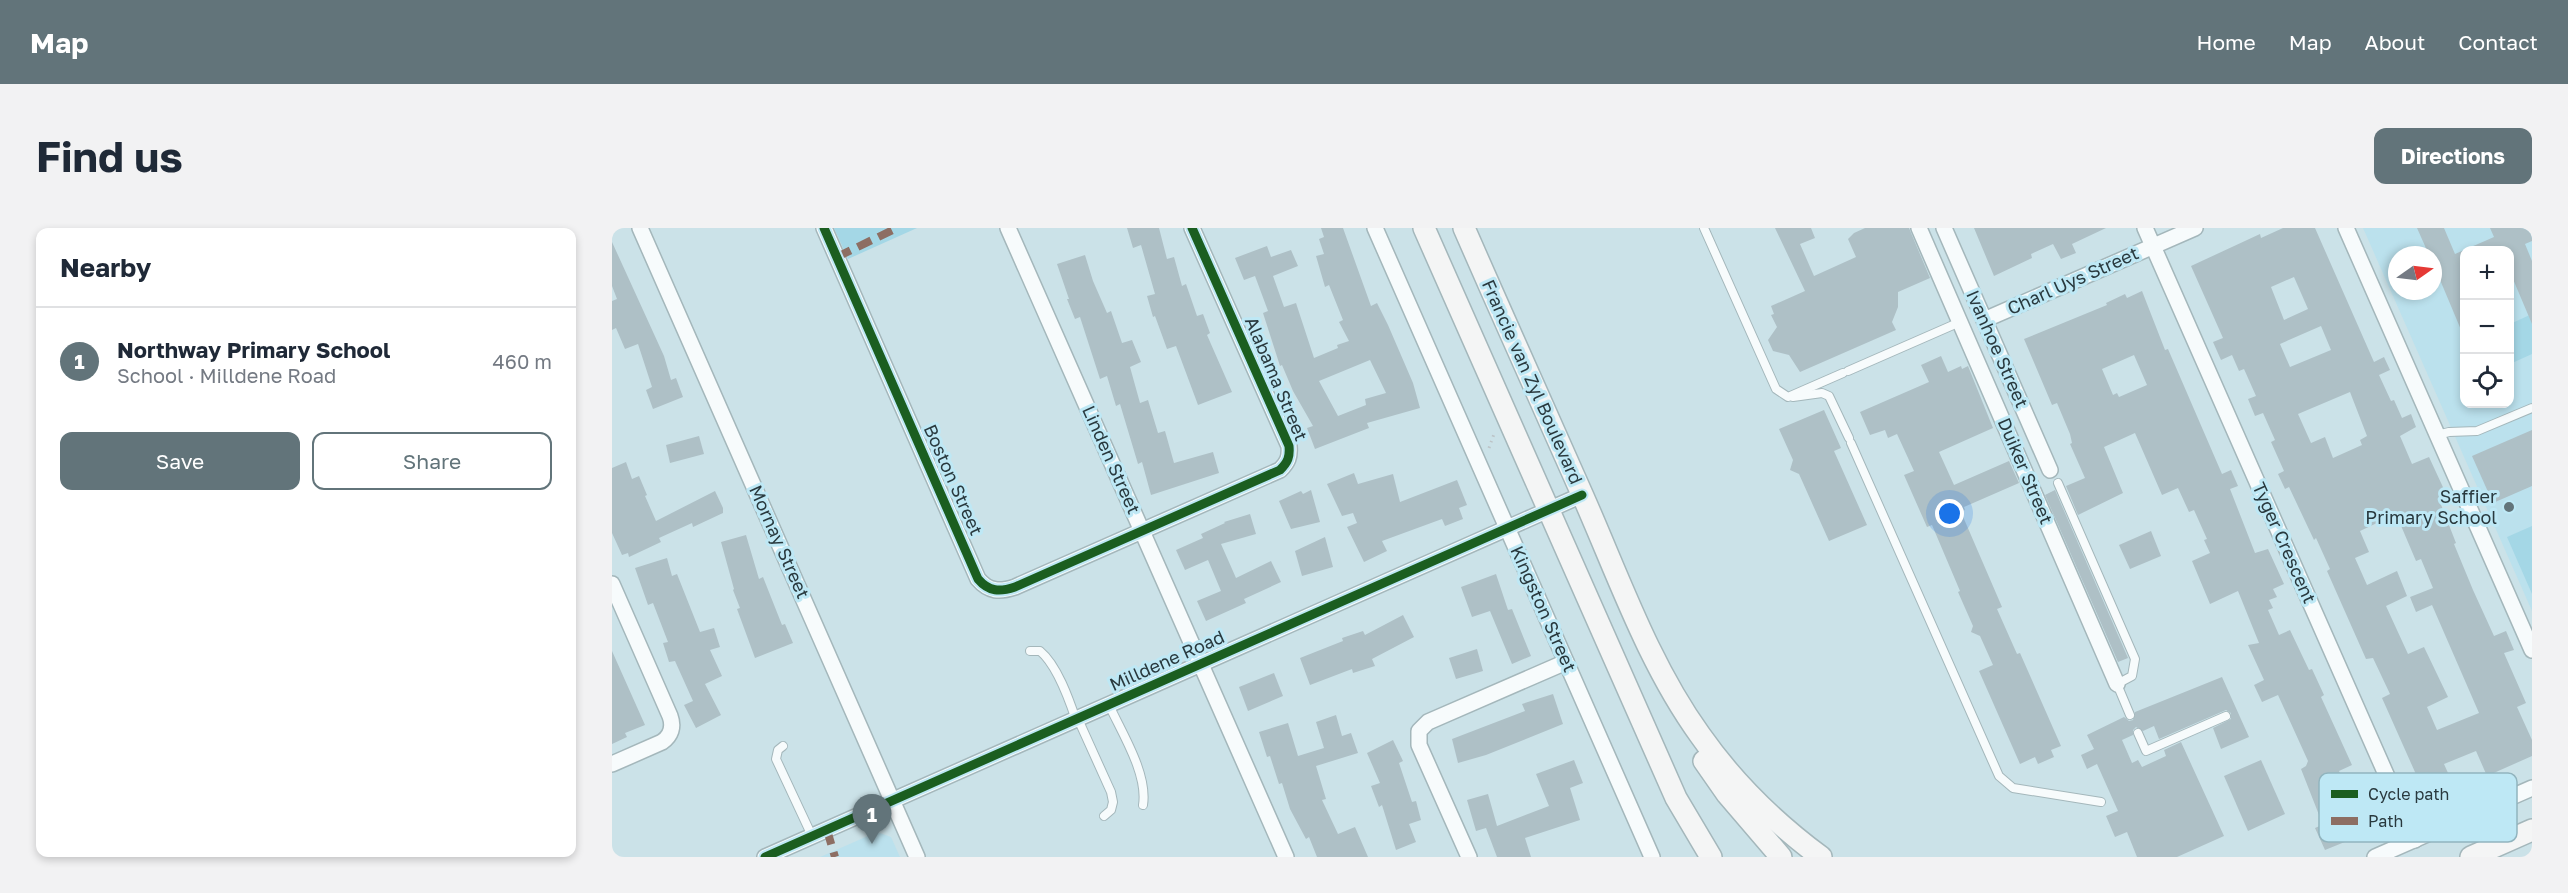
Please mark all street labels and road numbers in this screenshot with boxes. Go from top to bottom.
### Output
street label: Charl Uys Street [2004,241,2142,319]
street label: Francie van Zyl Boulevard [1478,276,1588,487]
street label: Ivanhoe Street [1962,286,2034,411]
street label: Alabama Street [1241,313,1313,444]
street label: Linden Street [1078,402,1146,517]
street label: Duiker Street [1994,414,2058,527]
street label: Boston Street [920,421,988,539]
street label: Tyger Crescent [2248,479,2321,606]
street label: Mornay Street [745,481,815,602]
street label: Kingston Street [1506,542,1582,675]
street label: Milldene Road [1106,625,1227,695]

